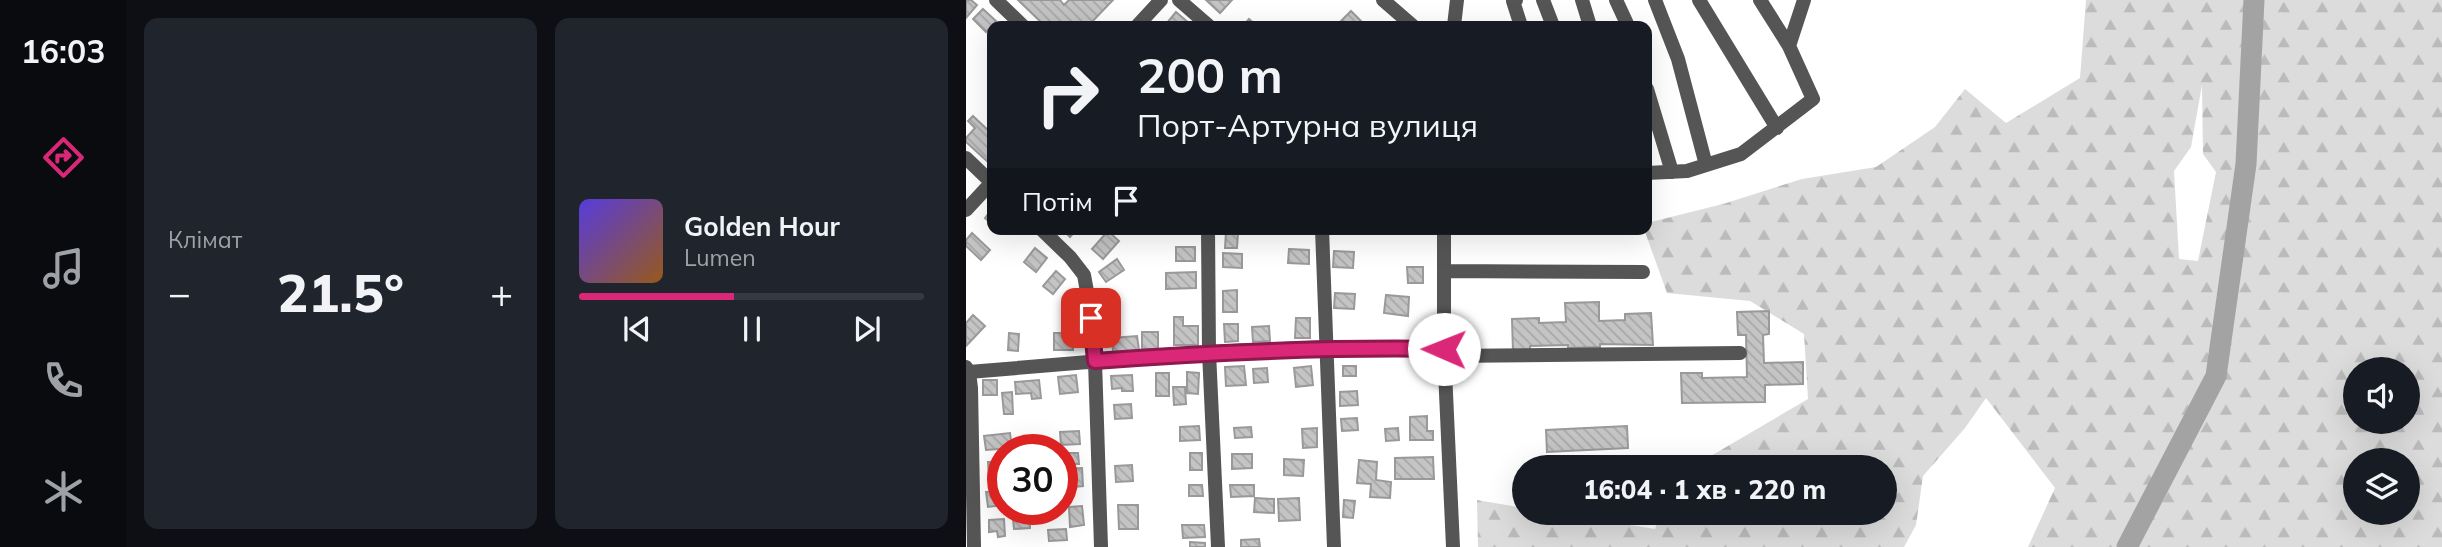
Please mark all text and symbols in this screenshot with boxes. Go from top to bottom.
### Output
text: 16:03 [21,31,105,71]
text: 200 m [1137,44,1283,105]
icon: right [1022,49,1113,140]
text: Порт-Артурна вулиця [1137,105,1478,145]
icon: directions [39,133,88,182]
icon: arrive [1107,182,1145,220]
text: Потім [1022,185,1093,218]
text: Golden Hour [684,210,840,243]
text: Клімат [168,225,242,254]
text: Lumen [684,243,756,272]
icon: music [39,244,88,293]
text: 21.5° [277,260,404,325]
text: − [168,269,191,317]
text: + [490,269,513,317]
pin [1061,288,1121,348]
icon: arrive [1072,299,1110,337]
icon: previous [618,310,656,348]
icon: pause [733,310,771,348]
icon: next [848,310,886,348]
position arrow [1407,312,1481,386]
icon: phone [39,356,88,405]
map controls [2343,357,2420,525]
button: sound [2343,357,2420,434]
speed limit sign: 30 [987,434,1078,525]
button: layers [2343,448,2420,525]
icon: climate [39,467,88,516]
text: 16:04 · 1 хв · 220 m [1583,473,1826,506]

